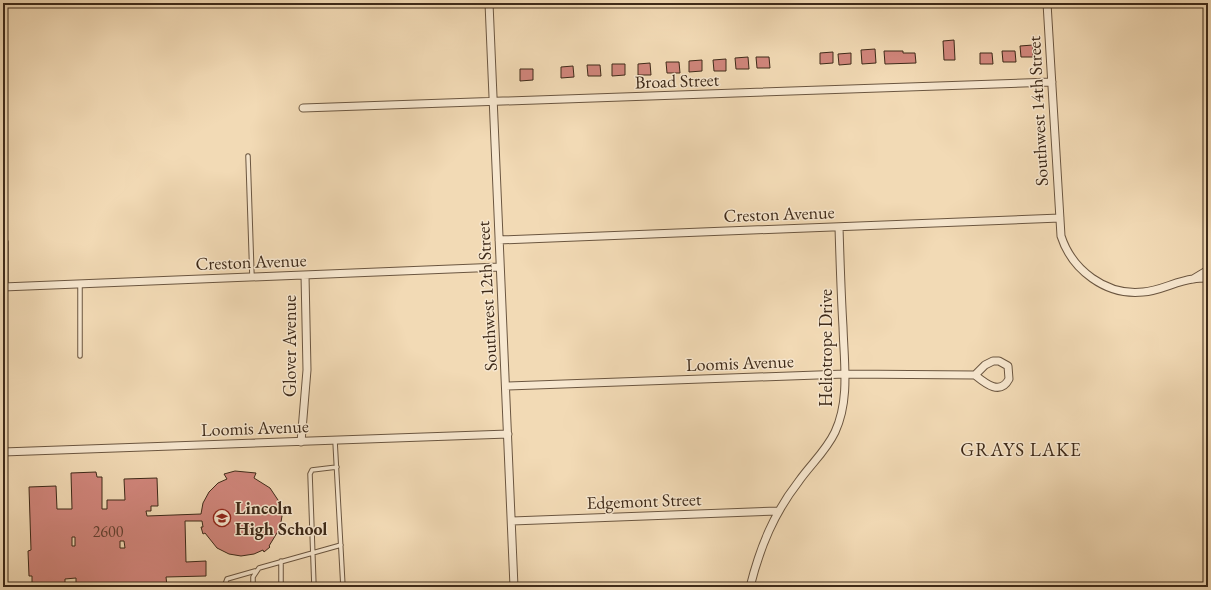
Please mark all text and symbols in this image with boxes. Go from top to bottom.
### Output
street label: Southwest 14th Street [1022,35,1053,187]
street label: Broad Street [634,68,720,93]
street label: Creston Avenue [723,200,835,227]
street label: Southwest 12th Street [471,220,502,372]
street label: Creston Avenue [195,248,307,275]
street label: Heliotrope Drive [814,289,837,407]
street label: Glover Avenue [278,295,301,397]
street label: Loomis Avenue [686,349,794,376]
street label: Loomis Avenue [201,414,309,441]
district label: GRAYS LAKE [960,437,1082,462]
street label: Edgemont Street [586,487,702,514]
place label: Lincoln High School [235,496,327,540]
school or university icon: Lincoln High School [212,508,232,528]
house number: 2600 [93,521,124,542]

